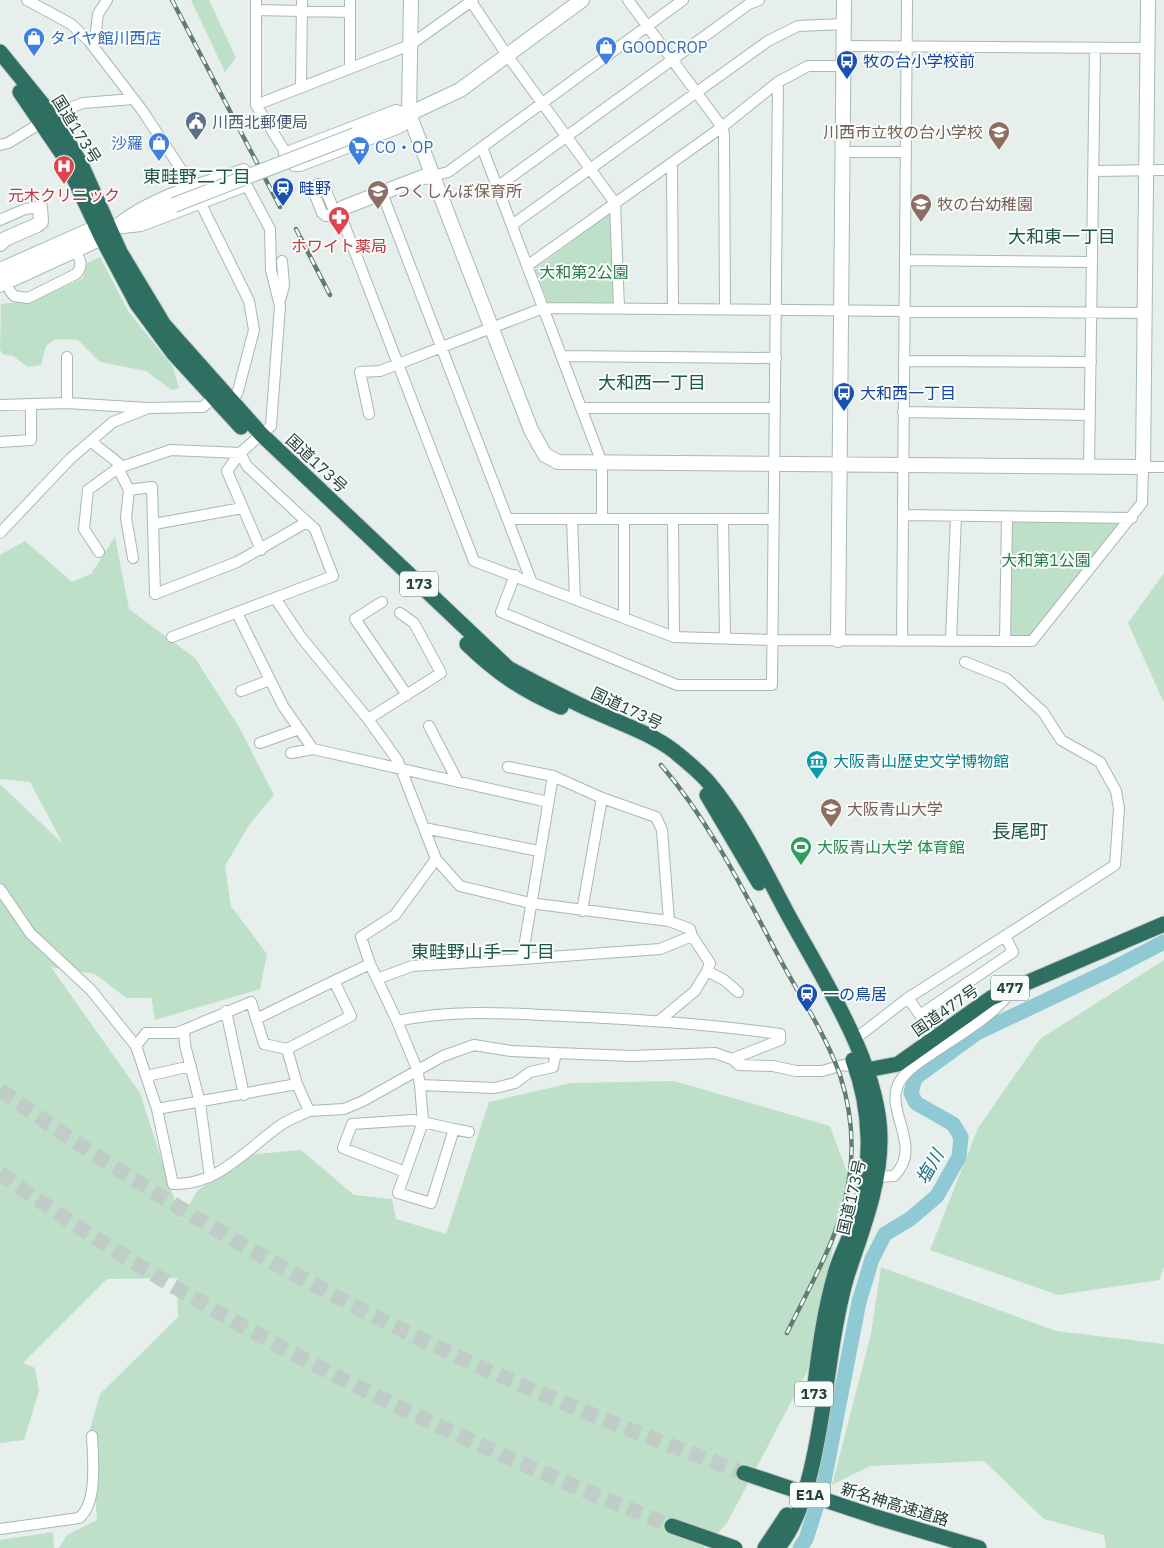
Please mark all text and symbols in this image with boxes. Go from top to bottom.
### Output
shop icon: タイヤ館川西店 [22,26,46,57]
place label: タイヤ館川西店 [50,28,162,48]
shop icon: GOODCROP [594,35,618,66]
place label: GOODCROP [622,37,708,57]
bus stop icon: 牧の台小学校前 [835,49,859,80]
place label: 牧の台小学校前 [863,51,975,71]
street label: 国道173号 [48,91,106,167]
public building icon: 川西北郵便局 [184,110,208,141]
place label: 川西北郵便局 [212,112,308,132]
school or university icon: 川西市立牧の台小学校 [987,120,1011,151]
place label: 川西市立牧の台小学校 [823,122,983,142]
shop icon: 沙羅 [147,131,171,162]
place label: 沙羅 [111,133,143,153]
supermarket icon: CO・OP [347,135,371,166]
place label: CO・OP [375,137,433,157]
hospital icon: 元木クリニック [52,154,76,185]
district label: 東畦野二丁目 [143,165,251,188]
station icon: 畦野 [271,176,295,207]
place label: 畦野 [299,178,331,198]
school or university icon: つくしんぼ保育所 [366,179,390,210]
place label: つくしんぼ保育所 [394,181,522,201]
place label: 元木クリニック [8,185,120,205]
school or university icon: 牧の台幼稚園 [909,192,933,223]
place label: 牧の台幼稚園 [937,194,1033,214]
pharmacy icon: ホワイト薬局 [327,205,351,236]
district label: 大和東一丁目 [1008,225,1116,248]
place label: ホワイト薬局 [291,236,387,256]
park label: 大和第2公園 [539,262,629,282]
district label: 大和西一丁目 [598,371,706,394]
bus stop icon: 大和西一丁目 [832,381,856,412]
place label: 大和西一丁目 [860,383,956,403]
street label: 国道173号 [282,429,352,497]
park label: 大和第1公園 [1001,550,1091,570]
road number: 173 [400,572,438,596]
street label: 国道173号 [588,683,666,733]
museum icon: 大阪青山歴史文学博物館 [805,749,829,780]
place label: 大阪青山歴史文学博物館 [833,751,1009,771]
school or university icon: 大阪青山大学 [819,797,843,828]
place label: 大阪青山大学 [847,799,943,819]
district label: 長尾町 [991,819,1049,843]
sports icon: 大阪青山大学 体育館 [789,835,813,866]
place label: 大阪青山大学 体育館 [817,837,965,857]
district label: 東畦野山手一丁目 [411,940,555,963]
road number: 477 [991,976,1029,1000]
street label: 国道477号 [908,980,982,1040]
station icon: 一の鳥居 [795,982,819,1013]
place label: 一の鳥居 [823,984,887,1004]
water label: 塩川 [911,1144,950,1188]
street label: 国道173号 [833,1157,869,1237]
road number: 173 [795,1382,833,1406]
street label: 新名神高速道路 [839,1478,951,1530]
road number: E1A [790,1482,830,1508]

